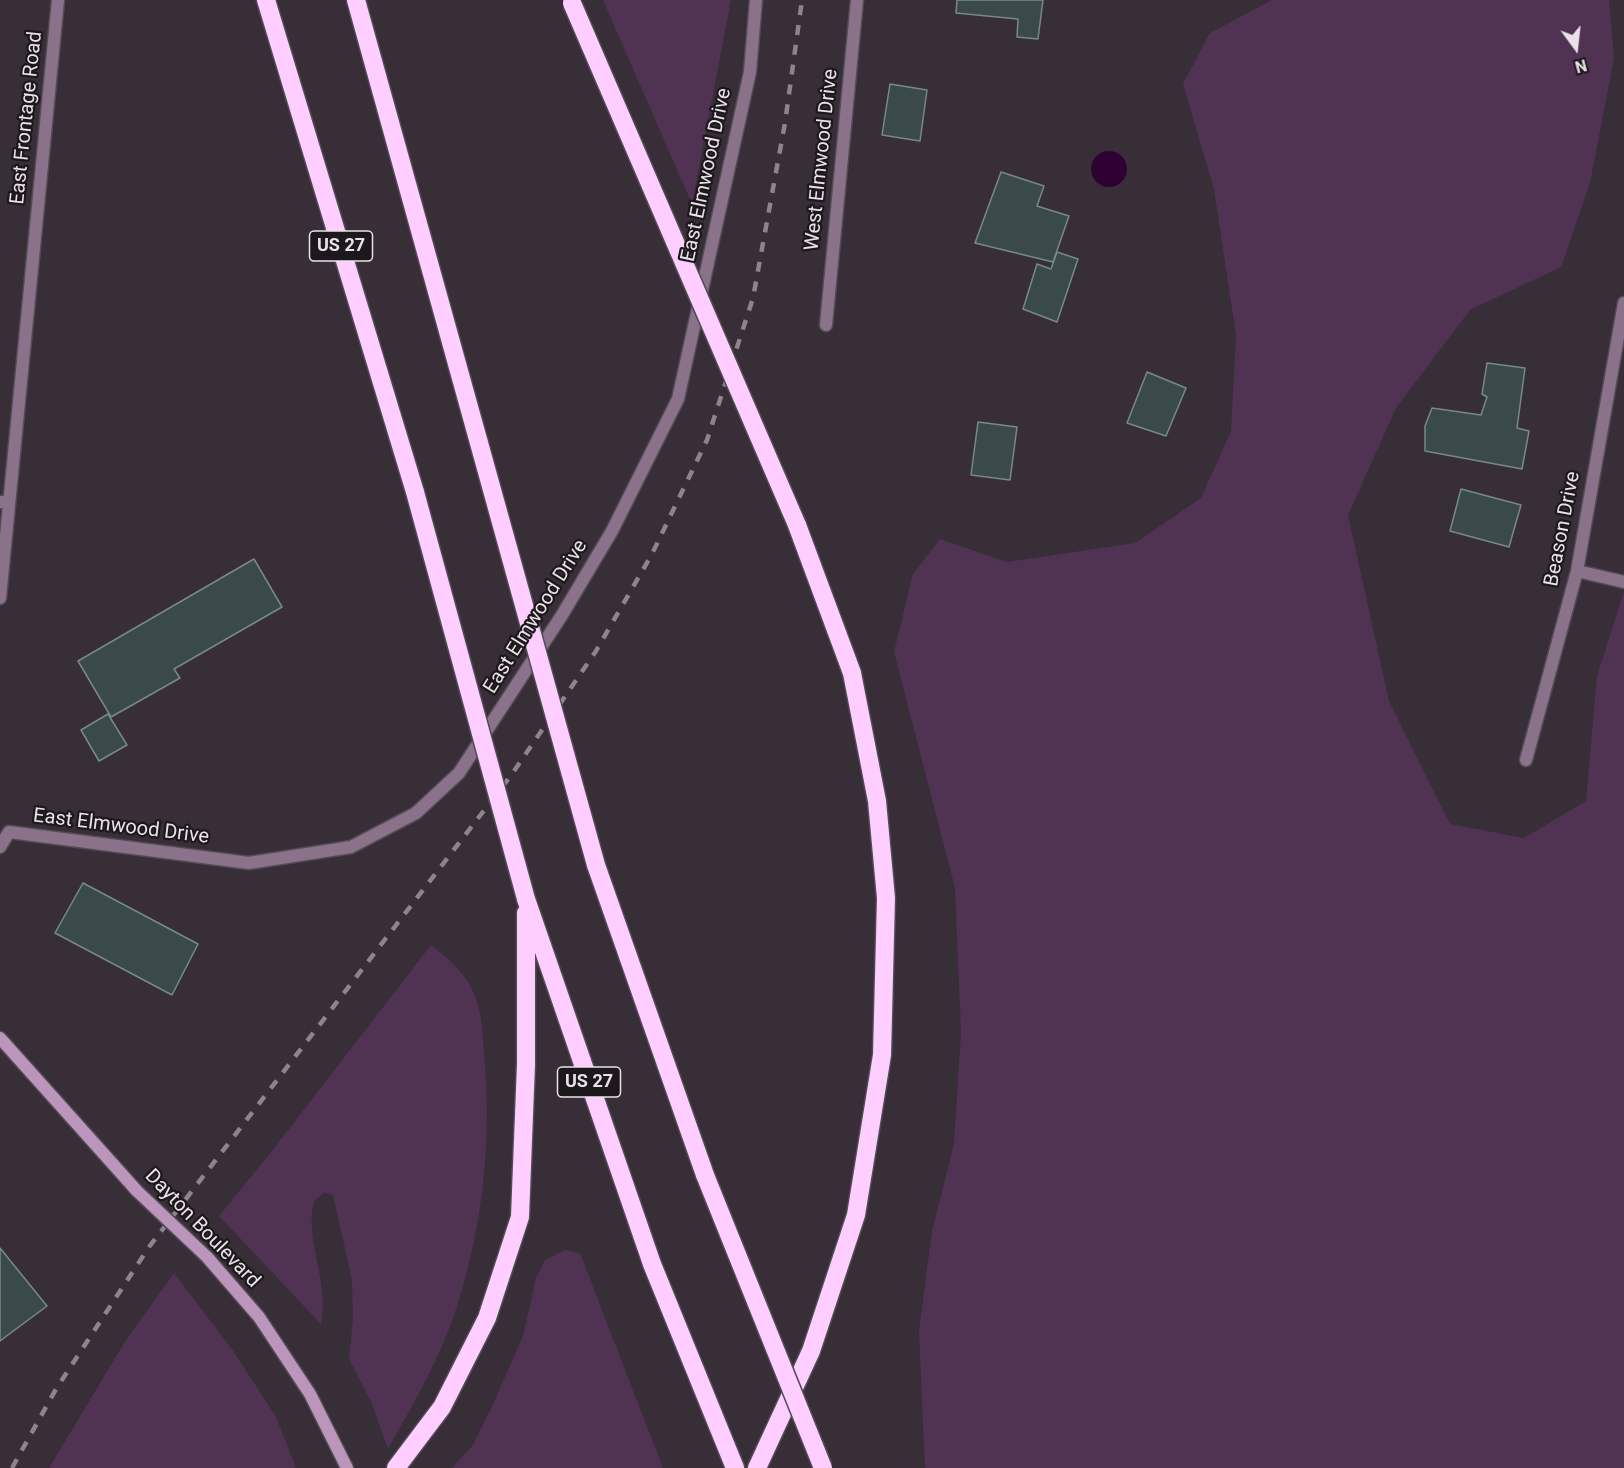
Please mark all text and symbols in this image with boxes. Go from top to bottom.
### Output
north arrow [1546,18,1606,78]
street label: East Frontage Road [6,30,48,206]
text: N [1573,55,1589,77]
street label: West Elmwood Drive [801,68,843,252]
street label: East Elmwood Drive [677,86,737,264]
road number: US 27 [310,231,372,261]
street label: Beason Drive [1540,469,1586,589]
street label: East Elmwood Drive [479,536,593,698]
street label: East Elmwood Drive [32,804,210,850]
road number: US 27 [558,1067,620,1097]
street label: Dayton Boulevard [139,1165,265,1293]

